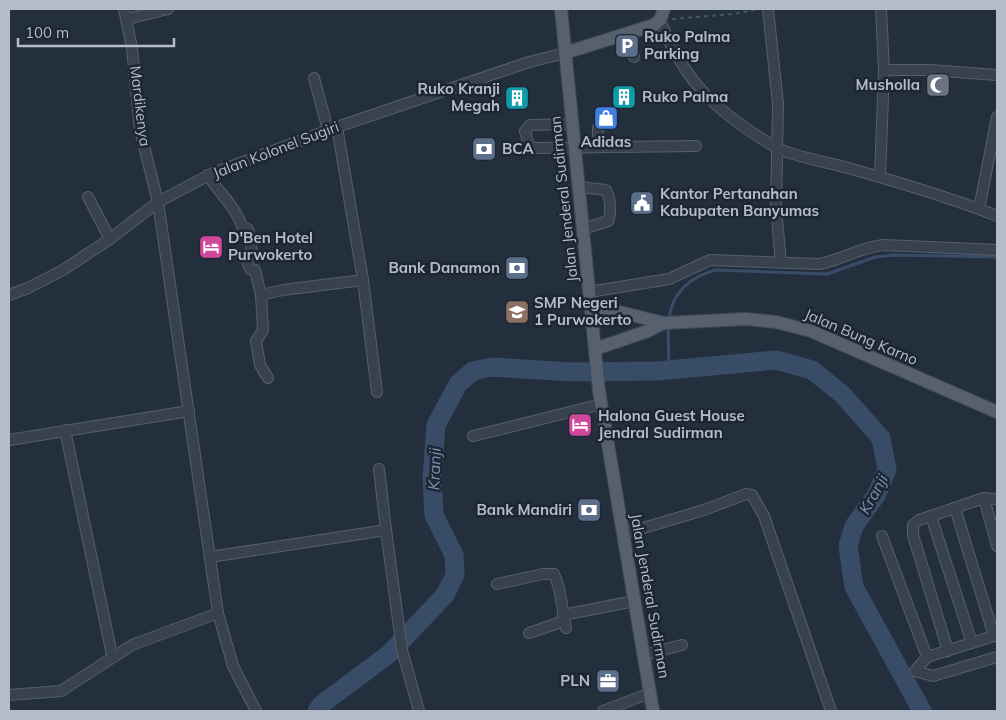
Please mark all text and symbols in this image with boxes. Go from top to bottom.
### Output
scale bar [18,15,174,47]
text: 100 m [25,23,69,42]
place label: Ruko Palma Parking [644,27,730,63]
parking icon: Ruko Palma Parking [614,33,640,59]
street label: Mardikenya [126,65,155,147]
mosque icon: Musholla [925,72,951,98]
place label: Musholla [855,75,920,94]
place label: Ruko Kranji Megah [417,79,500,115]
building icon: Ruko Palma [611,84,637,110]
building icon: Ruko Kranji Megah [504,85,530,111]
place label: Ruko Palma [642,87,728,106]
shop icon: Adidas [593,105,619,131]
street label: Jalan Jenderal Sudirman [545,115,582,283]
street label: Jalan Kolonel Sugiri [210,117,341,182]
place label: Adidas [581,132,631,151]
bank icon: BCA [471,136,497,162]
place label: BCA [502,139,534,158]
place label: Kantor Pertanahan Kabupaten Banyumas [660,184,819,220]
public building icon: Kantor Pertanahan Kabupaten Banyumas [629,190,655,216]
place label: D'Ben Hotel Purwokerto [228,228,313,264]
hotel icon: D'Ben Hotel Purwokerto [198,234,224,260]
bank icon: Bank Danamon [504,255,530,281]
place label: Bank Danamon [388,258,500,277]
place label: SMP Negeri 1 Purwokerto [534,293,632,329]
school or university icon: SMP Negeri 1 Purwokerto [504,299,530,325]
street label: Jalan Bung Karno [802,304,921,369]
place label: Halona Guest House Jendral Sudirman [598,406,745,442]
hotel icon: Halona Guest House Jendral Sudirman [567,412,593,438]
water label: Kranji [423,447,445,491]
water label: Kranji [854,470,892,517]
bank icon: Bank Mandiri [576,497,602,523]
place label: Bank Mandiri [476,500,572,519]
street label: Jalan Jenderal Sudirman [627,512,674,680]
office icon: PLN [595,668,621,694]
place label: PLN [560,671,590,690]

